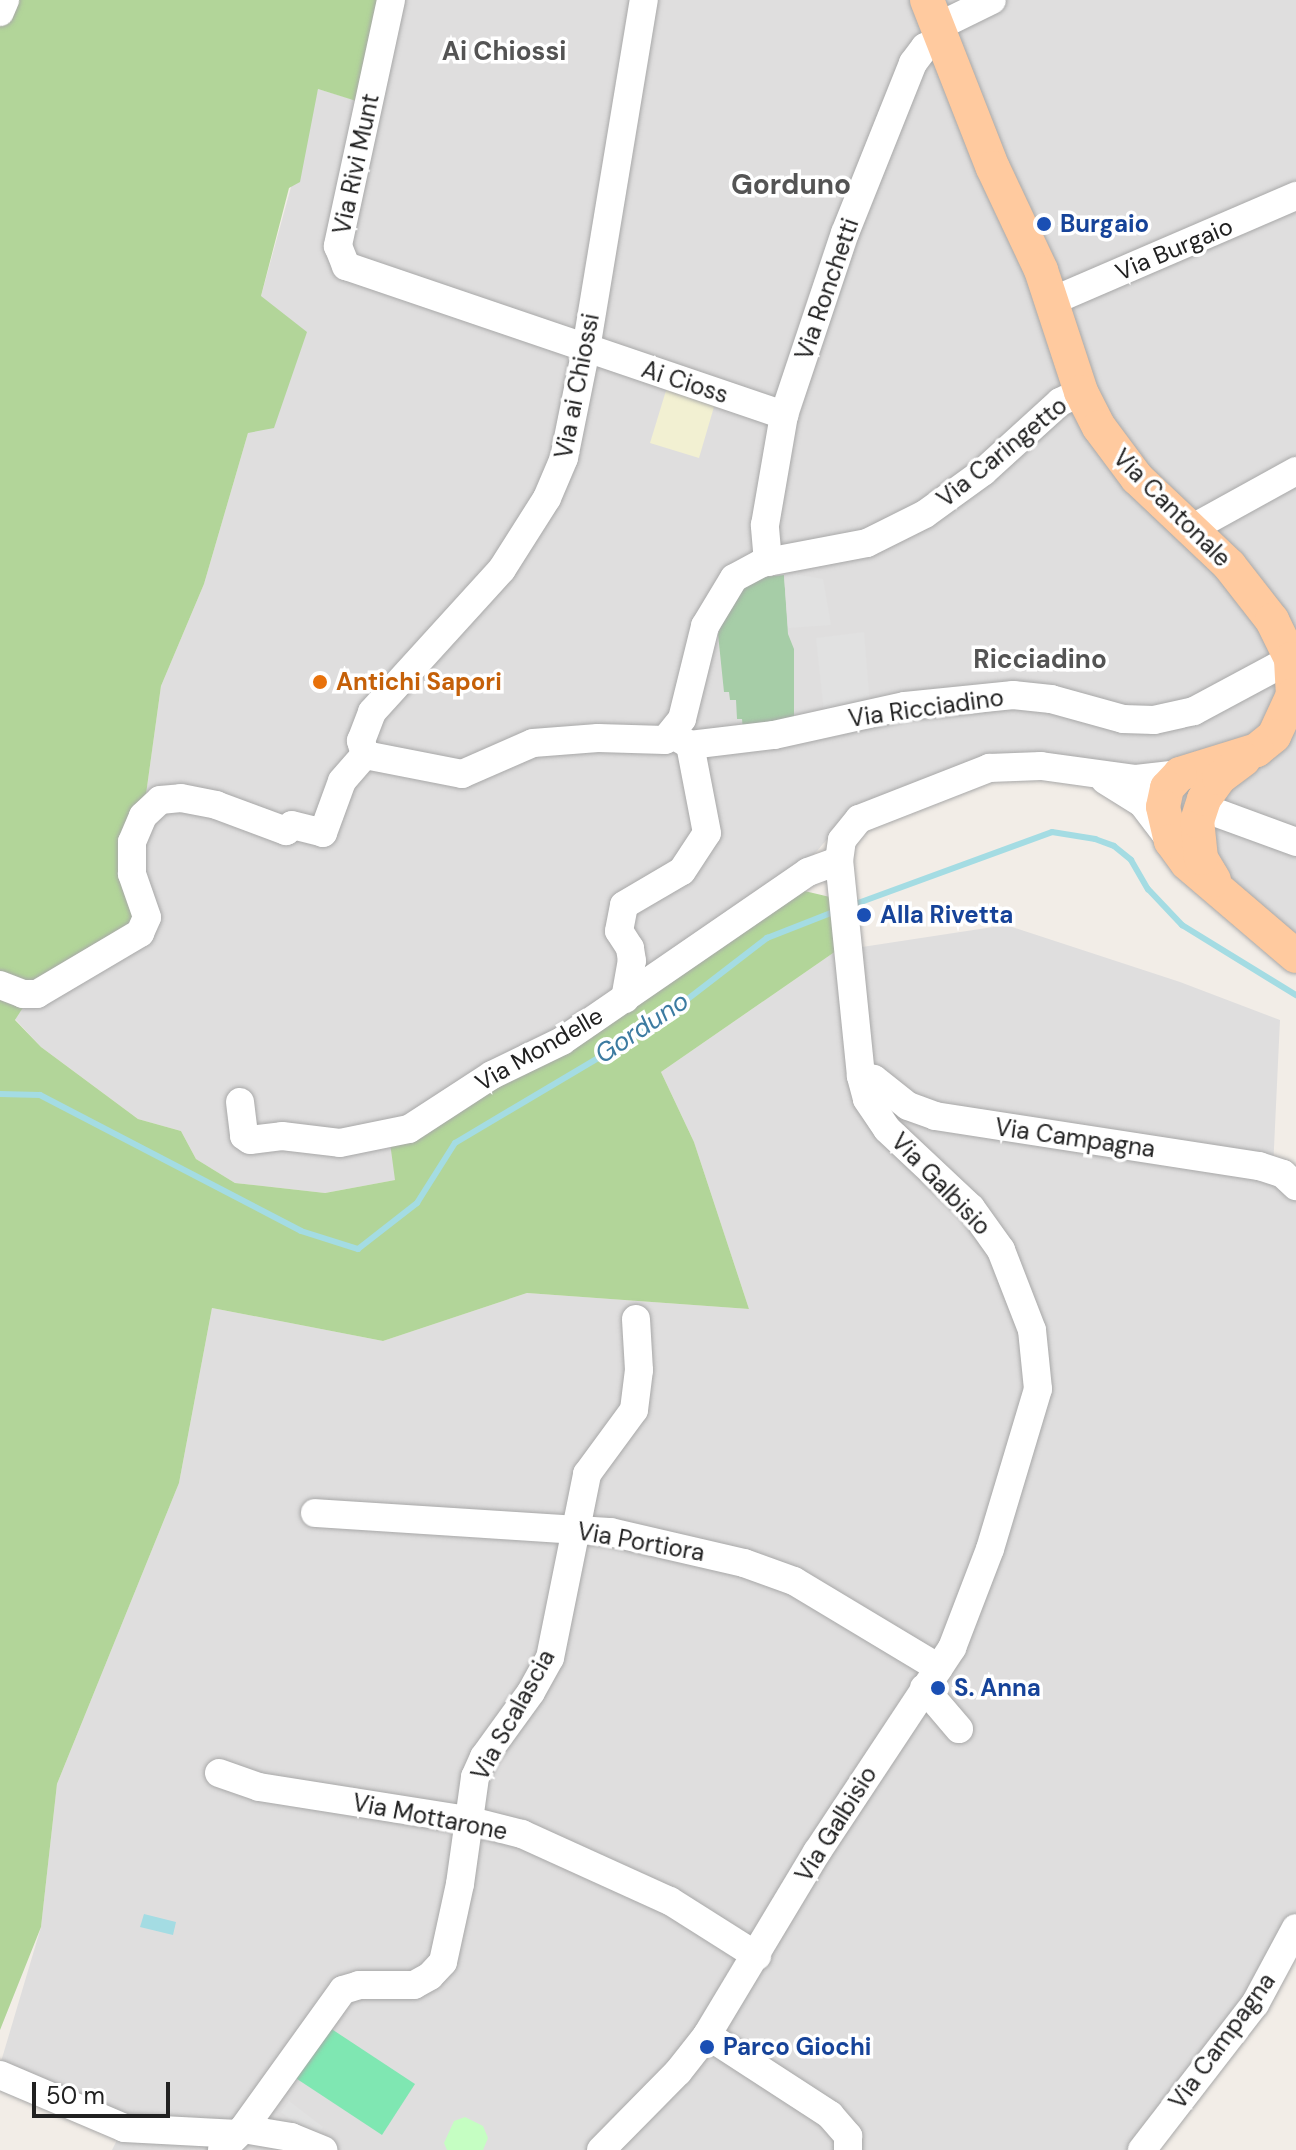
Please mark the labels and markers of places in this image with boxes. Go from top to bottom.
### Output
place label: Burgaio [1060,210,1149,238]
marker: Burgaio [1035,215,1053,233]
place label: Antichi Sapori [336,668,502,696]
marker: Antichi Sapori [311,673,329,691]
place label: Alla Rivetta [880,901,1013,929]
marker: Alla Rivetta [855,906,873,924]
place label: S. Anna [954,1674,1041,1702]
marker: S. Anna [929,1679,947,1697]
place label: Parco Giochi [723,2033,871,2061]
marker: Parco Giochi [698,2038,716,2056]

